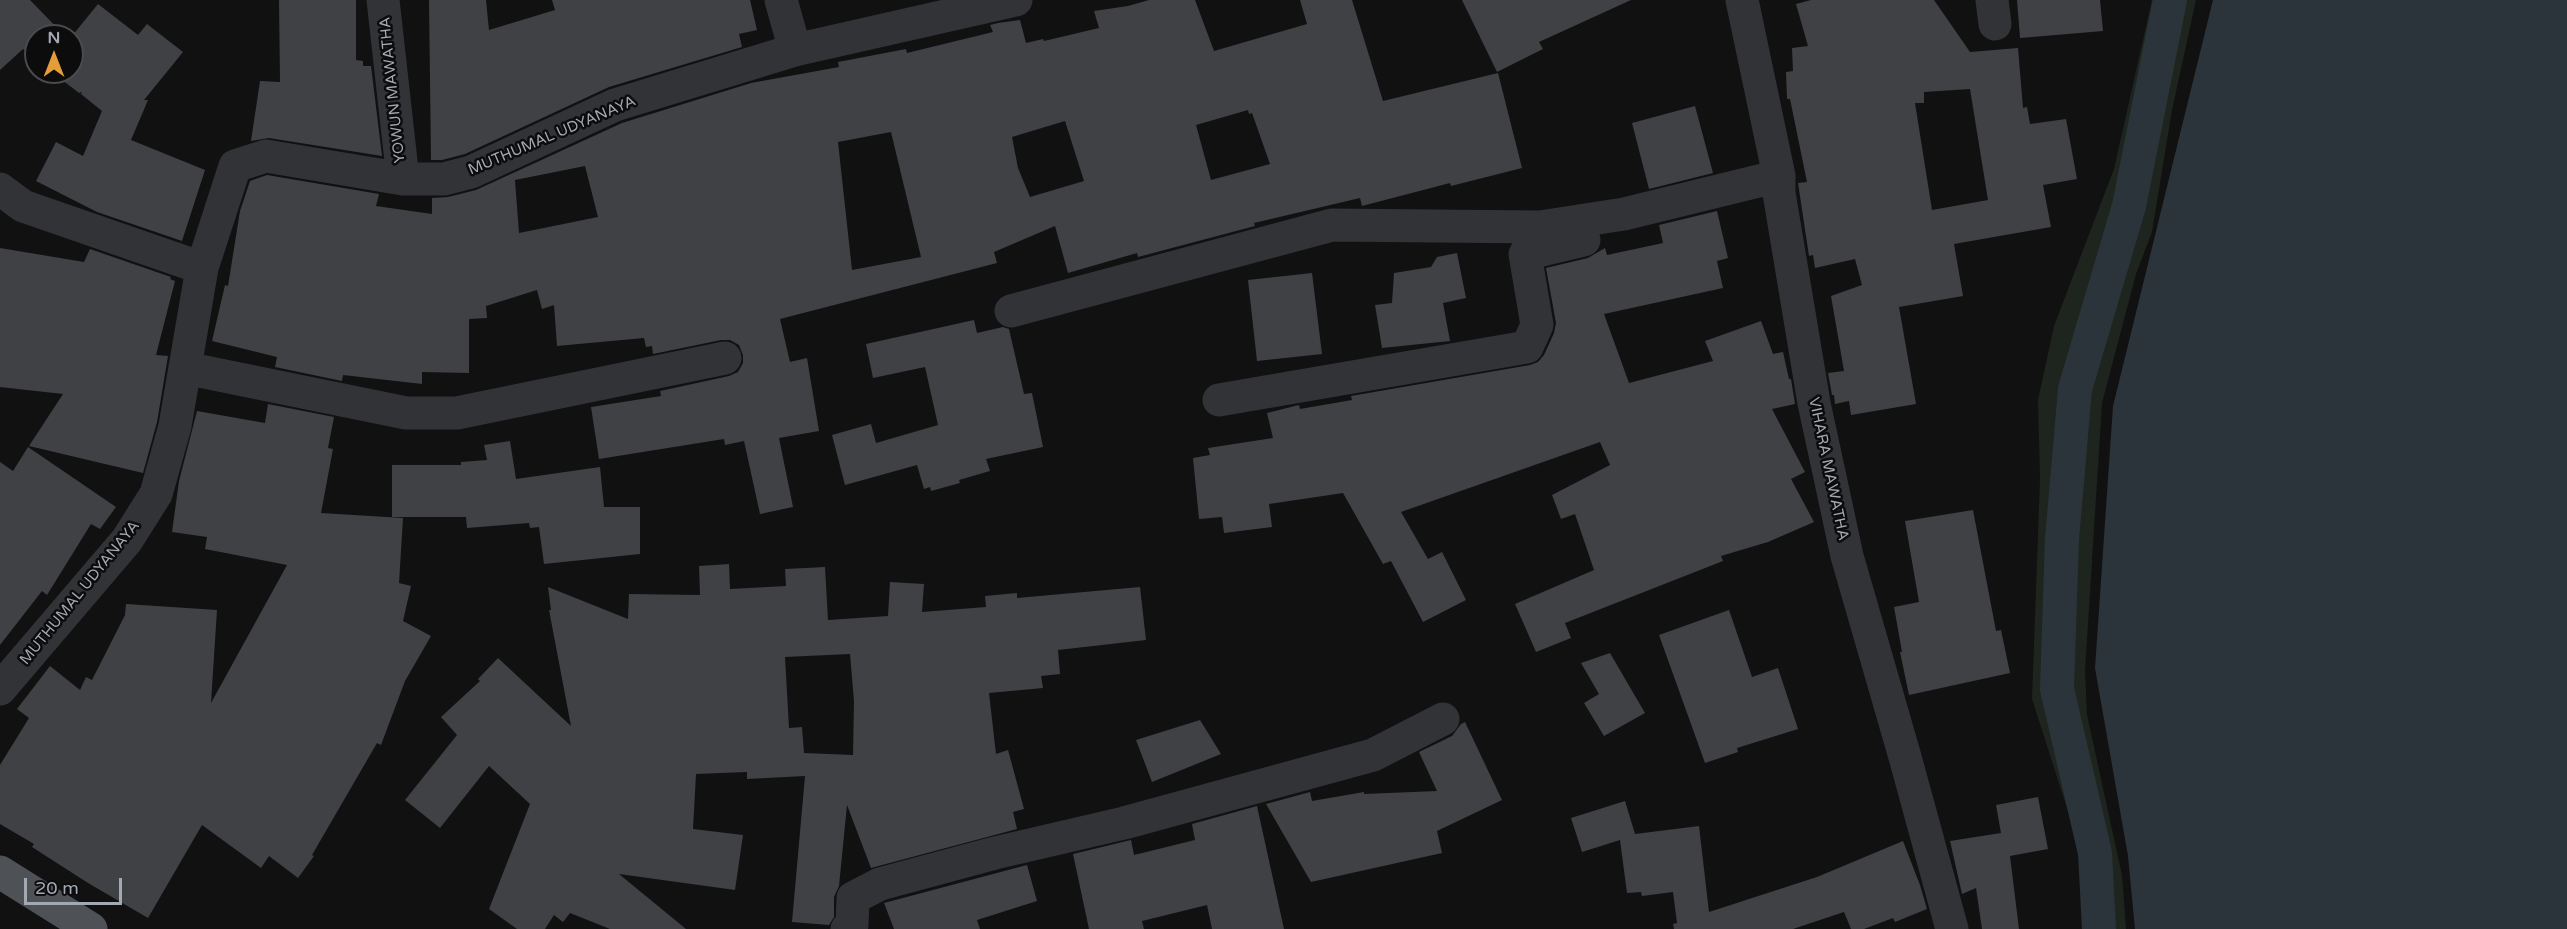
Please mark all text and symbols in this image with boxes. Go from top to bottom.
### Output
street label: YOWUN MAWATHA [376,16,410,164]
north arrow [24,24,84,84]
text: N [48,28,60,48]
street label: MUTHUMAL UDYANAYA [466,93,638,179]
street label: VIHARA MAWATHA [1804,396,1852,542]
street label: MUTHUMAL UDYANAYA [16,517,144,669]
scale bar [27,866,124,904]
text: 20 m [35,877,79,899]

